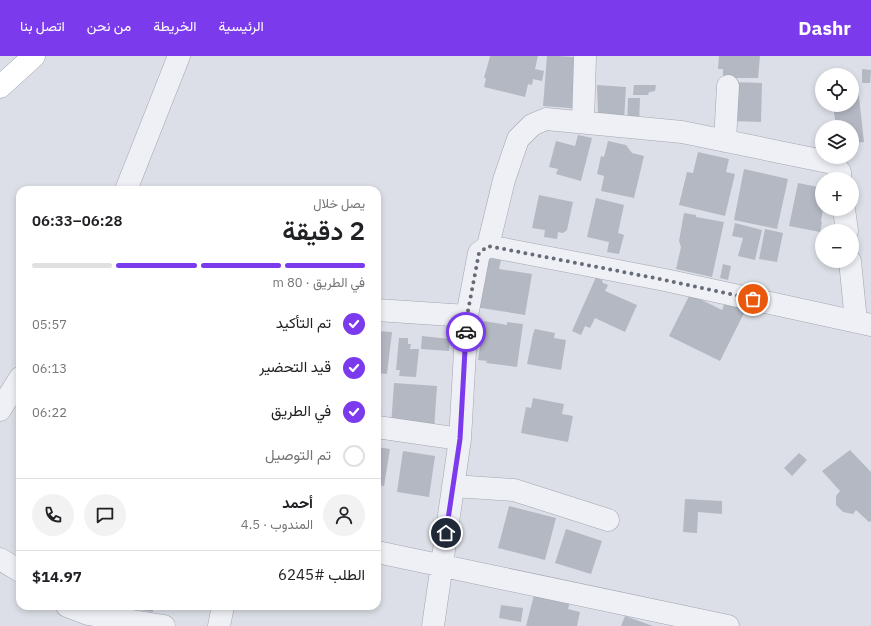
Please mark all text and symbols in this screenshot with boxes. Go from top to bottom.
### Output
text: Dashr [798,16,851,40]
text: اتصل بنا [20,17,65,35]
text: من نحن [87,17,131,35]
text: الخريطة [153,17,197,35]
text: الرئيسية [219,17,264,35]
map controls [815,68,859,268]
button: locate [815,68,859,112]
button: layers [815,120,859,164]
button: + [815,172,859,216]
text: يصل خلال [313,195,365,212]
text: 06:28–06:33 [32,211,122,230]
text: 2 دقيقة [282,213,365,247]
button: − [815,224,859,268]
text: في الطريق · 80 m [273,274,365,291]
pin [736,282,770,316]
icon: bag [742,288,764,310]
courier [446,312,486,352]
text: تم التأكيد [276,313,331,332]
icon: check [343,313,365,335]
text: 05:57 [32,316,67,333]
icon: car [455,321,477,343]
text: قيد التحضير [259,357,331,376]
icon: check [343,357,365,379]
text: 06:13 [32,360,67,377]
text: في الطريق [271,401,331,420]
icon: check [343,401,365,423]
text: 06:22 [32,404,67,421]
text: تم التوصيل [265,445,331,464]
text: أحمد [282,493,313,512]
button: phone [32,494,74,536]
button: chat [84,494,126,536]
button: person [323,494,365,536]
text: المندوب · 4.5 [241,516,313,533]
pin [429,516,463,550]
icon: home [435,522,457,544]
text: الطلب #6245 [278,565,365,584]
text: $14.97 [32,567,82,586]

